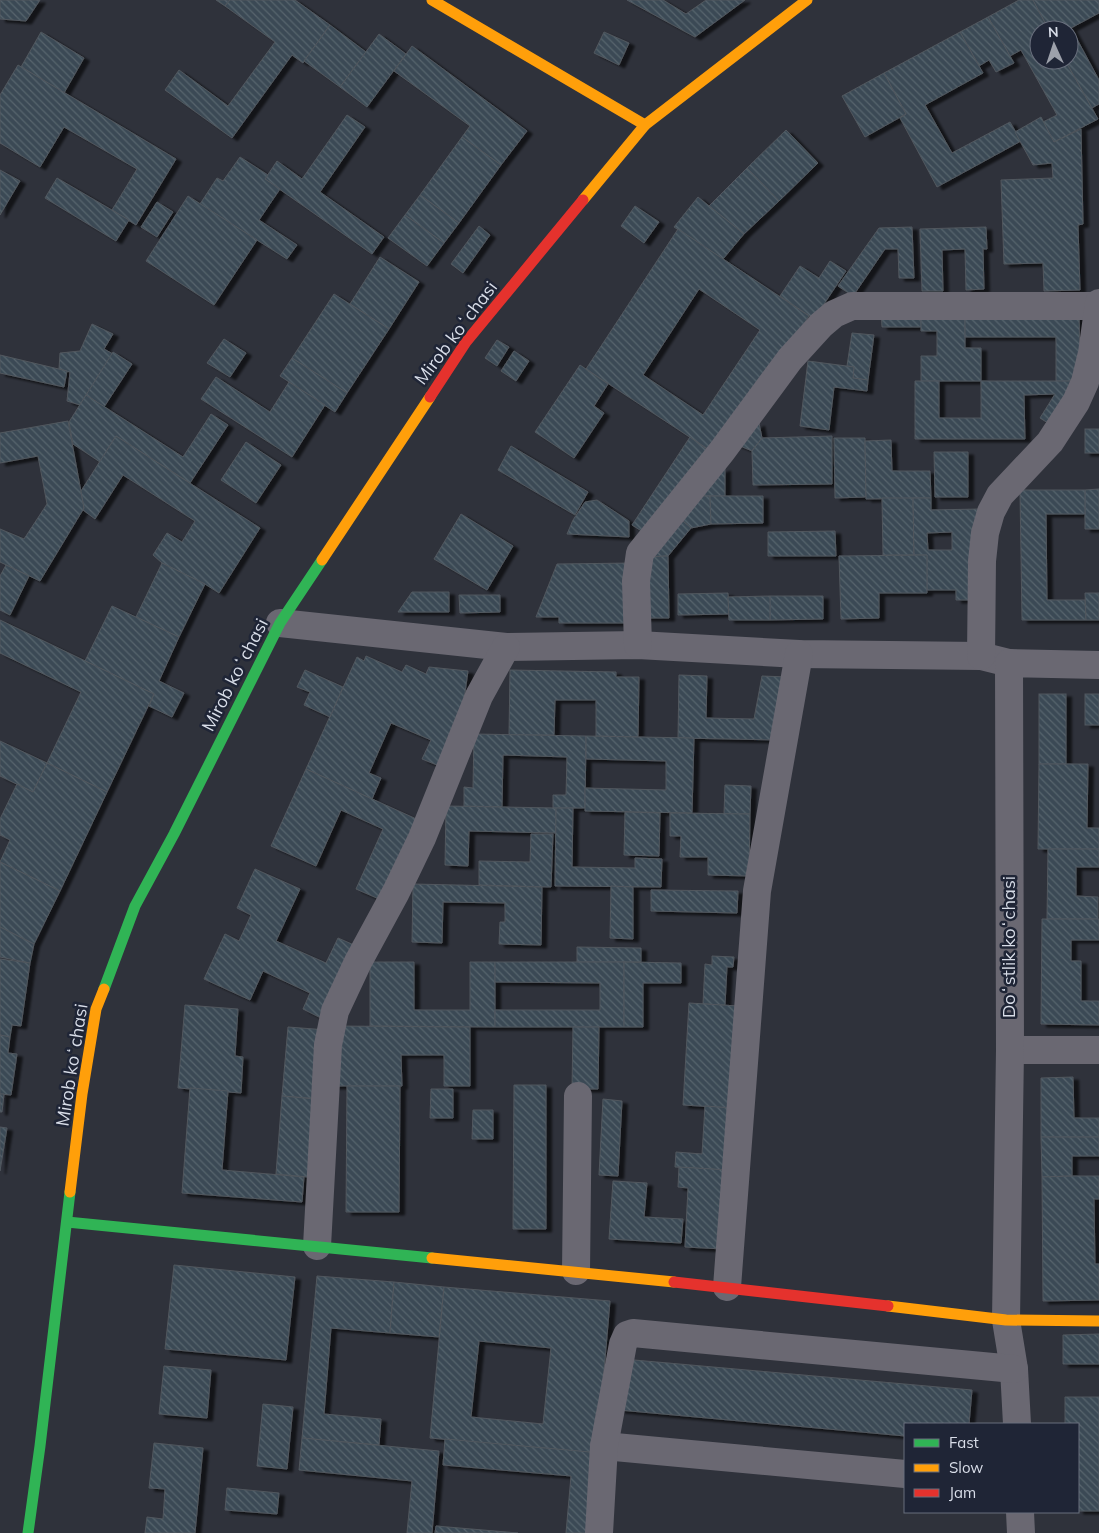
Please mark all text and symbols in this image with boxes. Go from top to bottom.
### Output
north arrow [1029,20,1079,70]
text: N [1048,23,1059,41]
street label: Mirob koʻchasi [409,276,502,389]
street label: Mirob koʻchasi [196,614,273,735]
street label: Doʻstlik koʻchasi [997,876,1020,1018]
street label: Mirob koʻchasi [50,1002,93,1128]
legend [904,1423,1079,1513]
text: Fast [949,1433,979,1452]
text: Slow [949,1458,983,1477]
text: Jam [949,1483,976,1502]

